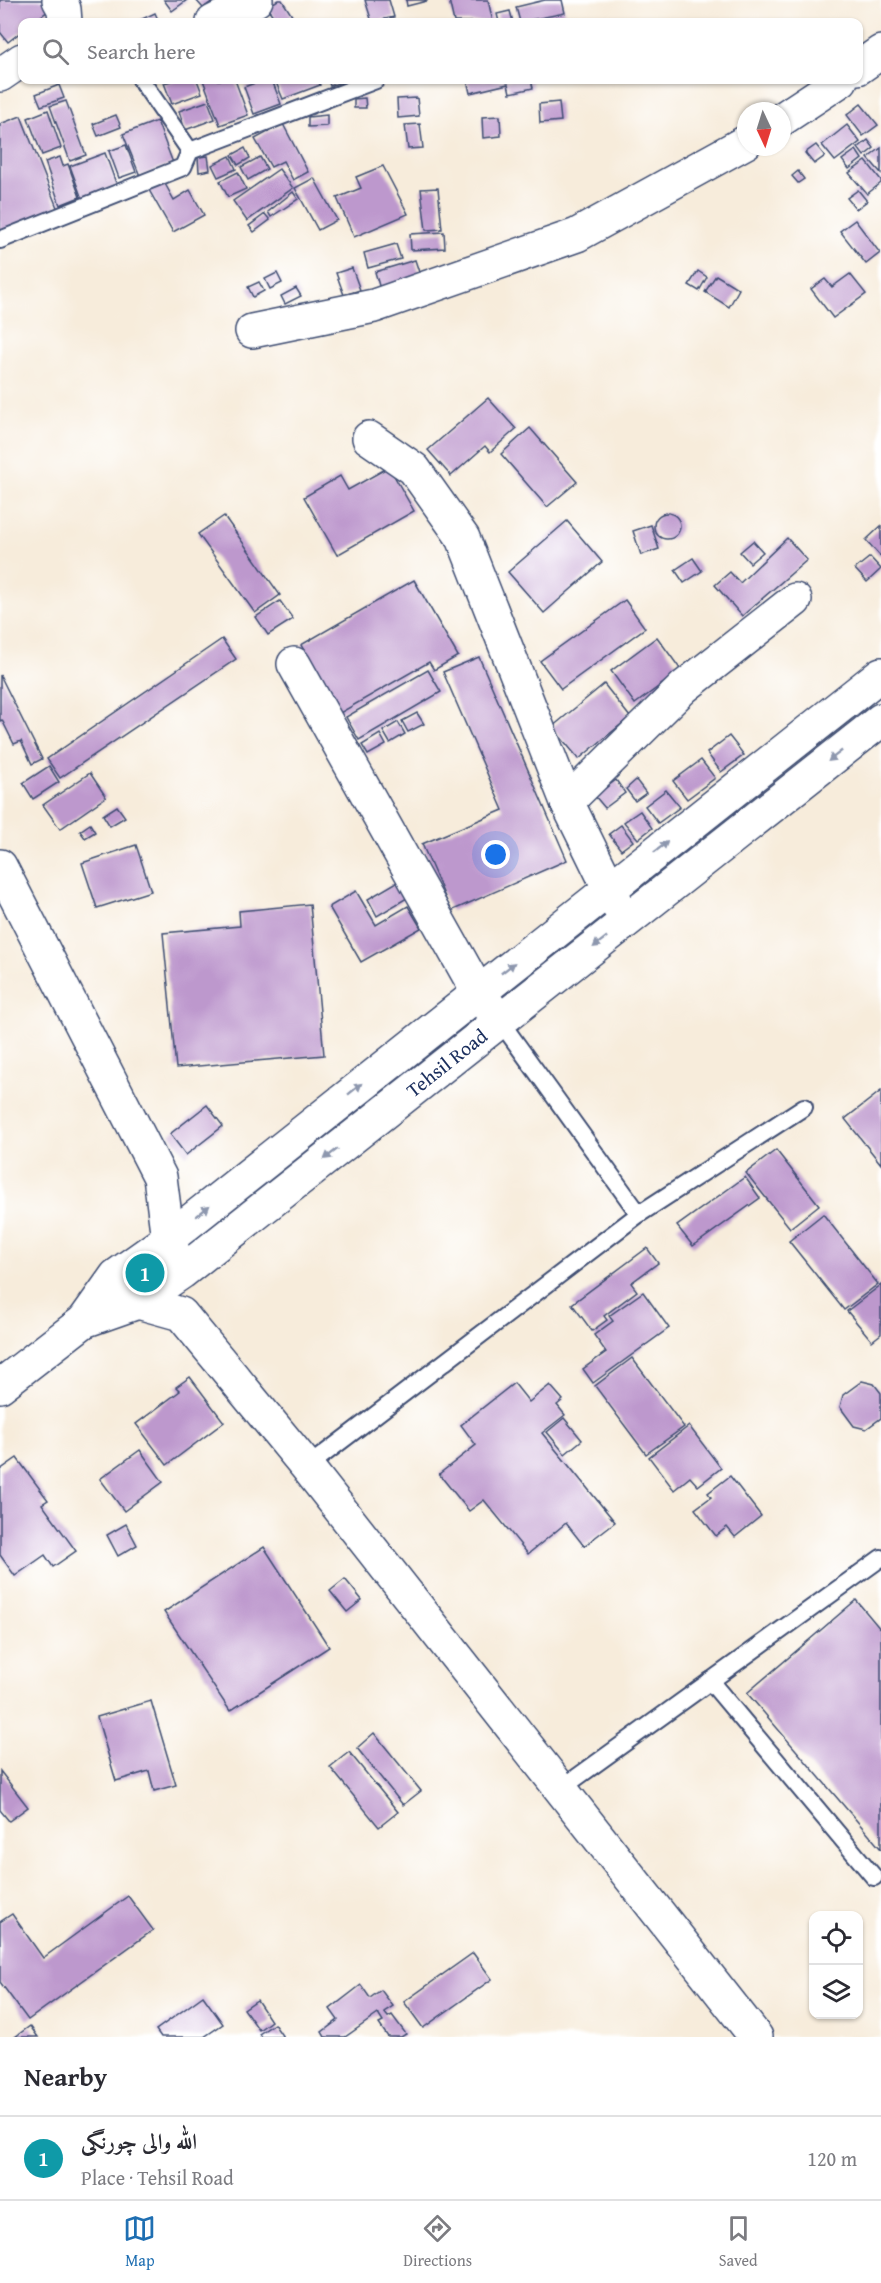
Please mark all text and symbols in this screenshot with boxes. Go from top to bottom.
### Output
search box [18,18,863,84]
icon: search [39,35,72,68]
text: Search here [87,35,196,67]
north arrow [737,102,791,156]
one-way arrow [827,750,843,763]
your location [481,840,510,869]
one-way arrow [653,841,669,854]
one-way arrow [592,936,607,948]
one-way arrow [500,963,515,975]
street label: Tehsil Road [400,1021,494,1104]
one-way arrow [347,1083,363,1096]
one-way arrow [324,1148,339,1160]
one-way arrow [195,1205,210,1218]
pin: 1 [126,1250,164,1296]
map controls [809,1911,863,2019]
button: locate [809,1911,863,1965]
button: layers [809,1965,863,2019]
text: Nearby [24,2057,107,2096]
text: اللہ والی چورنگی [81,2125,197,2157]
text: 1 [38,2144,49,2173]
text: 120 m [807,2144,857,2173]
text: Place · Tehsil Road [81,2163,234,2192]
tab: Map [123,2212,156,2272]
tab: Directions [403,2212,472,2272]
tab: Saved [719,2212,758,2272]

